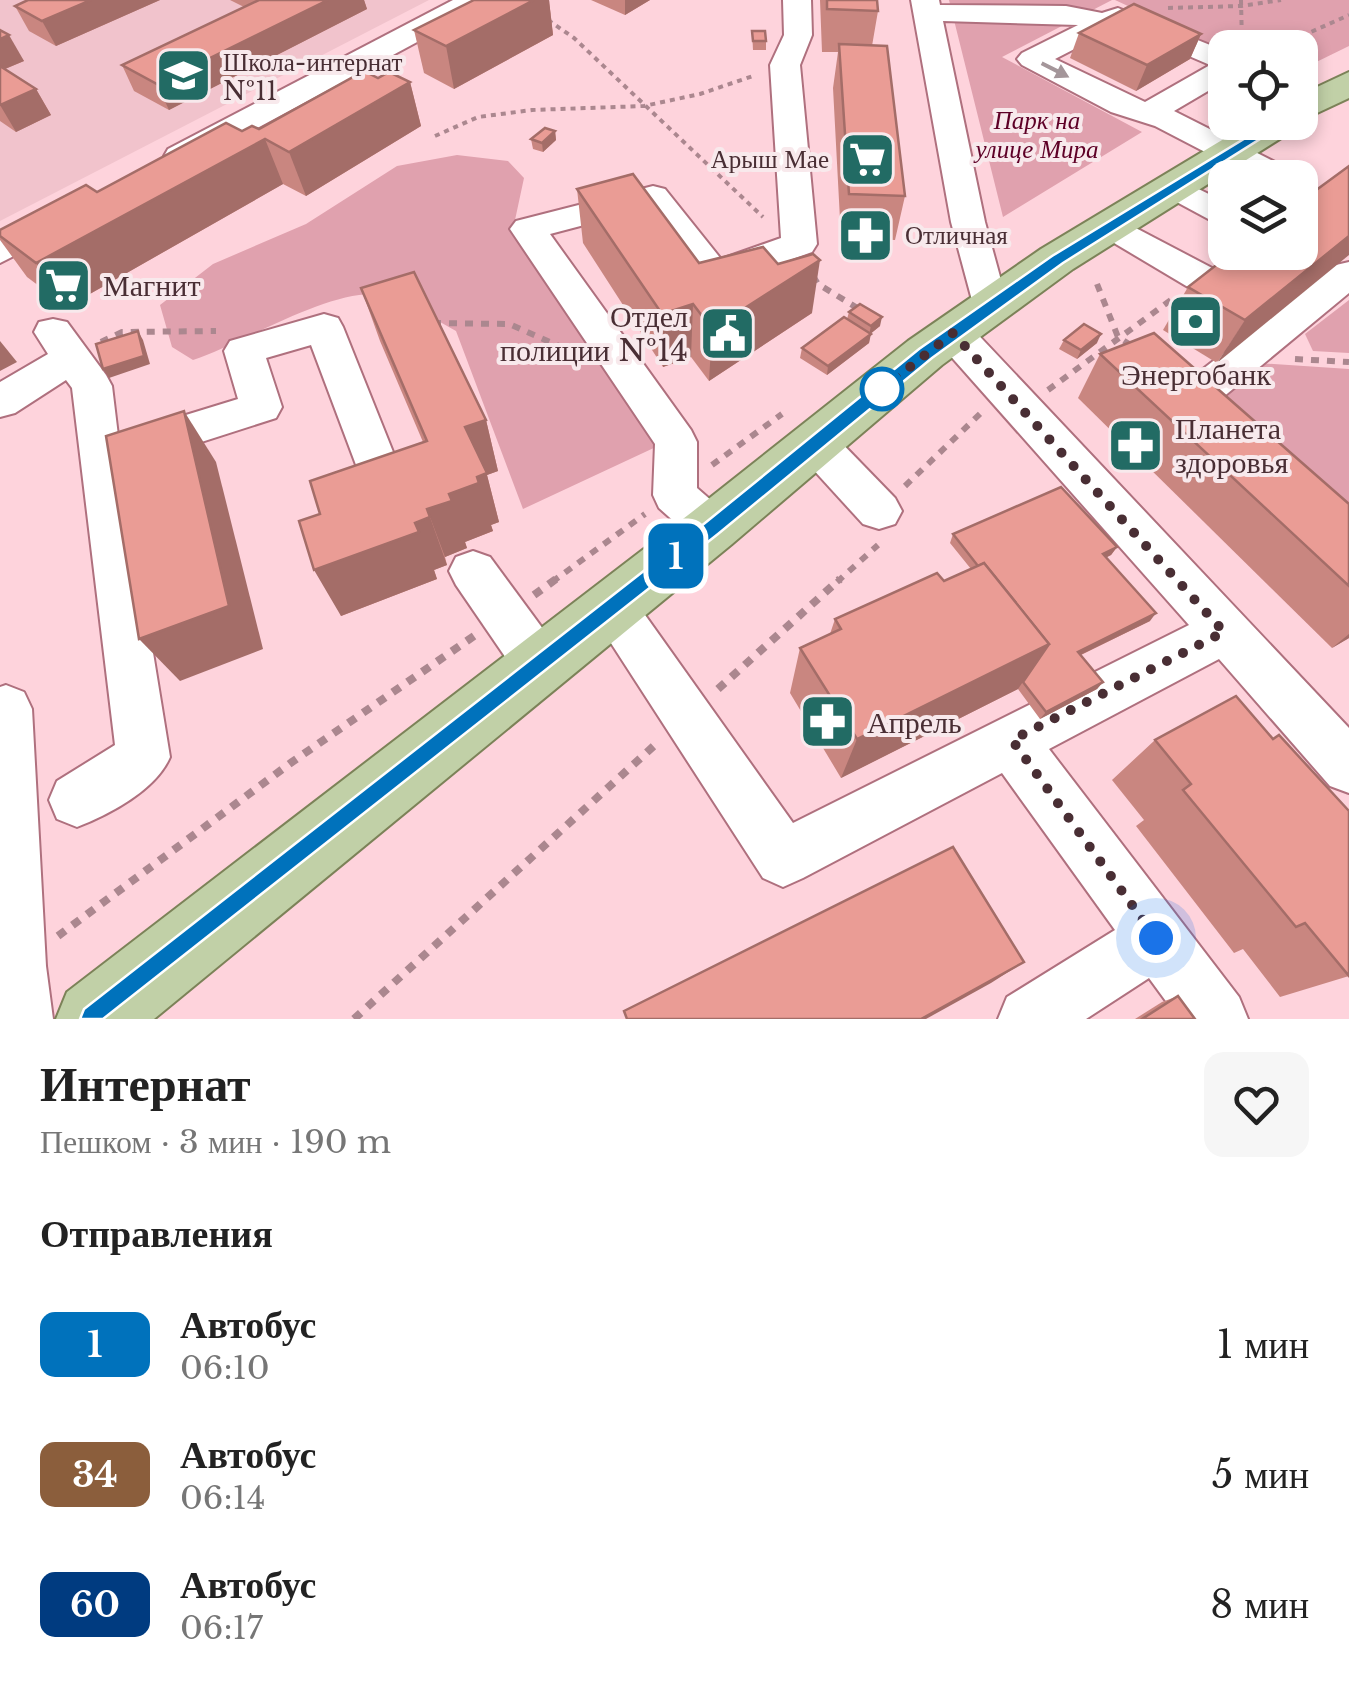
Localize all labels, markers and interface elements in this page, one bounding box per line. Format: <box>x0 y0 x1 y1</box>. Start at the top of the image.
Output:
map controls <box>1208 30 1318 270</box>
button: locate <box>1208 30 1318 140</box>
school or university icon: Школа-интернат №11 <box>154 46 214 106</box>
place label: Школа-интернат №11 <box>223 47 403 107</box>
one-way arrow <box>1040 61 1069 78</box>
park label: Парк на улице Мира <box>972 105 1099 165</box>
supermarket icon: Арыш Мае <box>838 129 898 189</box>
place label: Арыш Мае <box>711 144 829 175</box>
button: layers <box>1208 160 1318 270</box>
pharmacy icon: Отличная <box>836 205 896 265</box>
place label: Отличная <box>905 220 1008 251</box>
supermarket icon: Магнит <box>34 255 94 315</box>
place label: Магнит <box>103 267 201 304</box>
bank icon: Энергобанк <box>1166 291 1226 351</box>
place label: Отдел полиции №14 <box>500 298 688 369</box>
public building icon: Отдел полиции №14 <box>697 303 757 363</box>
place label: Энергобанк <box>1121 356 1271 393</box>
unlabelled marker <box>861 368 903 410</box>
place label: Планета здоровья <box>1175 410 1288 481</box>
pharmacy icon: Планета здоровья <box>1106 415 1166 475</box>
line badge: 1 <box>644 524 708 588</box>
text: 1 <box>668 535 684 578</box>
pharmacy icon: Апрель <box>798 692 858 752</box>
place label: Апрель <box>867 704 962 741</box>
your location <box>1131 913 1181 963</box>
button: heart <box>1204 1052 1309 1157</box>
text: Интернат <box>40 1054 251 1114</box>
text: Пешком · 3 мин · 190 m <box>40 1122 391 1162</box>
text: Отправления <box>40 1210 273 1257</box>
text: Автобус <box>180 1301 316 1348</box>
text: 1 мин <box>1216 1321 1309 1368</box>
text: 1 <box>87 1323 103 1366</box>
text: 06:10 <box>180 1348 270 1388</box>
text: Автобус <box>180 1431 316 1478</box>
text: 5 мин <box>1212 1451 1309 1498</box>
text: 34 <box>72 1453 118 1496</box>
text: 06:14 <box>180 1478 266 1518</box>
text: Автобус <box>180 1561 316 1608</box>
text: 8 мин <box>1210 1581 1309 1628</box>
text: 60 <box>70 1583 120 1626</box>
text: 06:17 <box>180 1608 263 1648</box>

